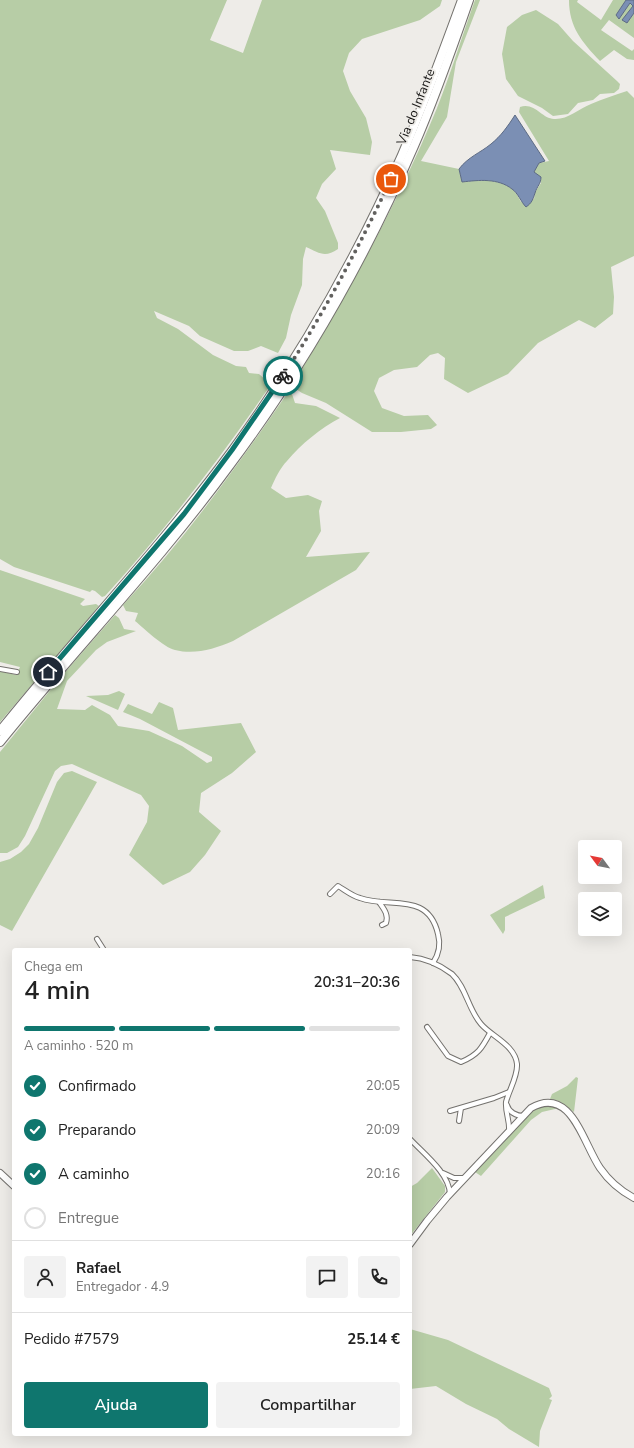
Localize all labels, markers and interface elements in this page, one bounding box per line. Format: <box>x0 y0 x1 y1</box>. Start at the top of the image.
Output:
street label: Via do Infante <box>392 66 440 149</box>
pin <box>374 162 408 196</box>
icon: bag <box>380 168 402 190</box>
courier <box>263 356 303 396</box>
icon: bike <box>272 365 294 387</box>
pin <box>31 655 65 689</box>
icon: home <box>37 661 59 683</box>
north arrow <box>578 840 622 884</box>
map controls <box>578 840 622 936</box>
button: layers <box>578 892 622 936</box>
text: Chega em <box>24 958 83 976</box>
text: 20:31–20:36 <box>313 972 400 992</box>
text: 4 min <box>24 973 90 1008</box>
text: A caminho · 520 m <box>24 1037 133 1055</box>
icon: check <box>24 1075 46 1097</box>
text: Confirmado <box>58 1076 136 1096</box>
text: 20:05 <box>366 1077 400 1095</box>
icon: check <box>24 1119 46 1141</box>
text: Preparando <box>58 1120 136 1140</box>
text: 20:09 <box>366 1121 400 1139</box>
icon: check <box>24 1163 46 1185</box>
text: A caminho <box>58 1164 129 1184</box>
text: 20:16 <box>366 1165 400 1183</box>
text: Entregue <box>58 1208 119 1228</box>
button: person <box>24 1256 66 1298</box>
button: chat <box>306 1256 348 1298</box>
button: phone <box>358 1256 400 1298</box>
text: Rafael <box>76 1258 121 1278</box>
text: Entregador · 4.9 <box>76 1278 169 1296</box>
text: Pedido #7579 <box>24 1329 119 1349</box>
text: 25.14 € <box>347 1329 400 1349</box>
button: Ajuda <box>24 1382 208 1428</box>
button: Compartilhar <box>216 1382 400 1428</box>

